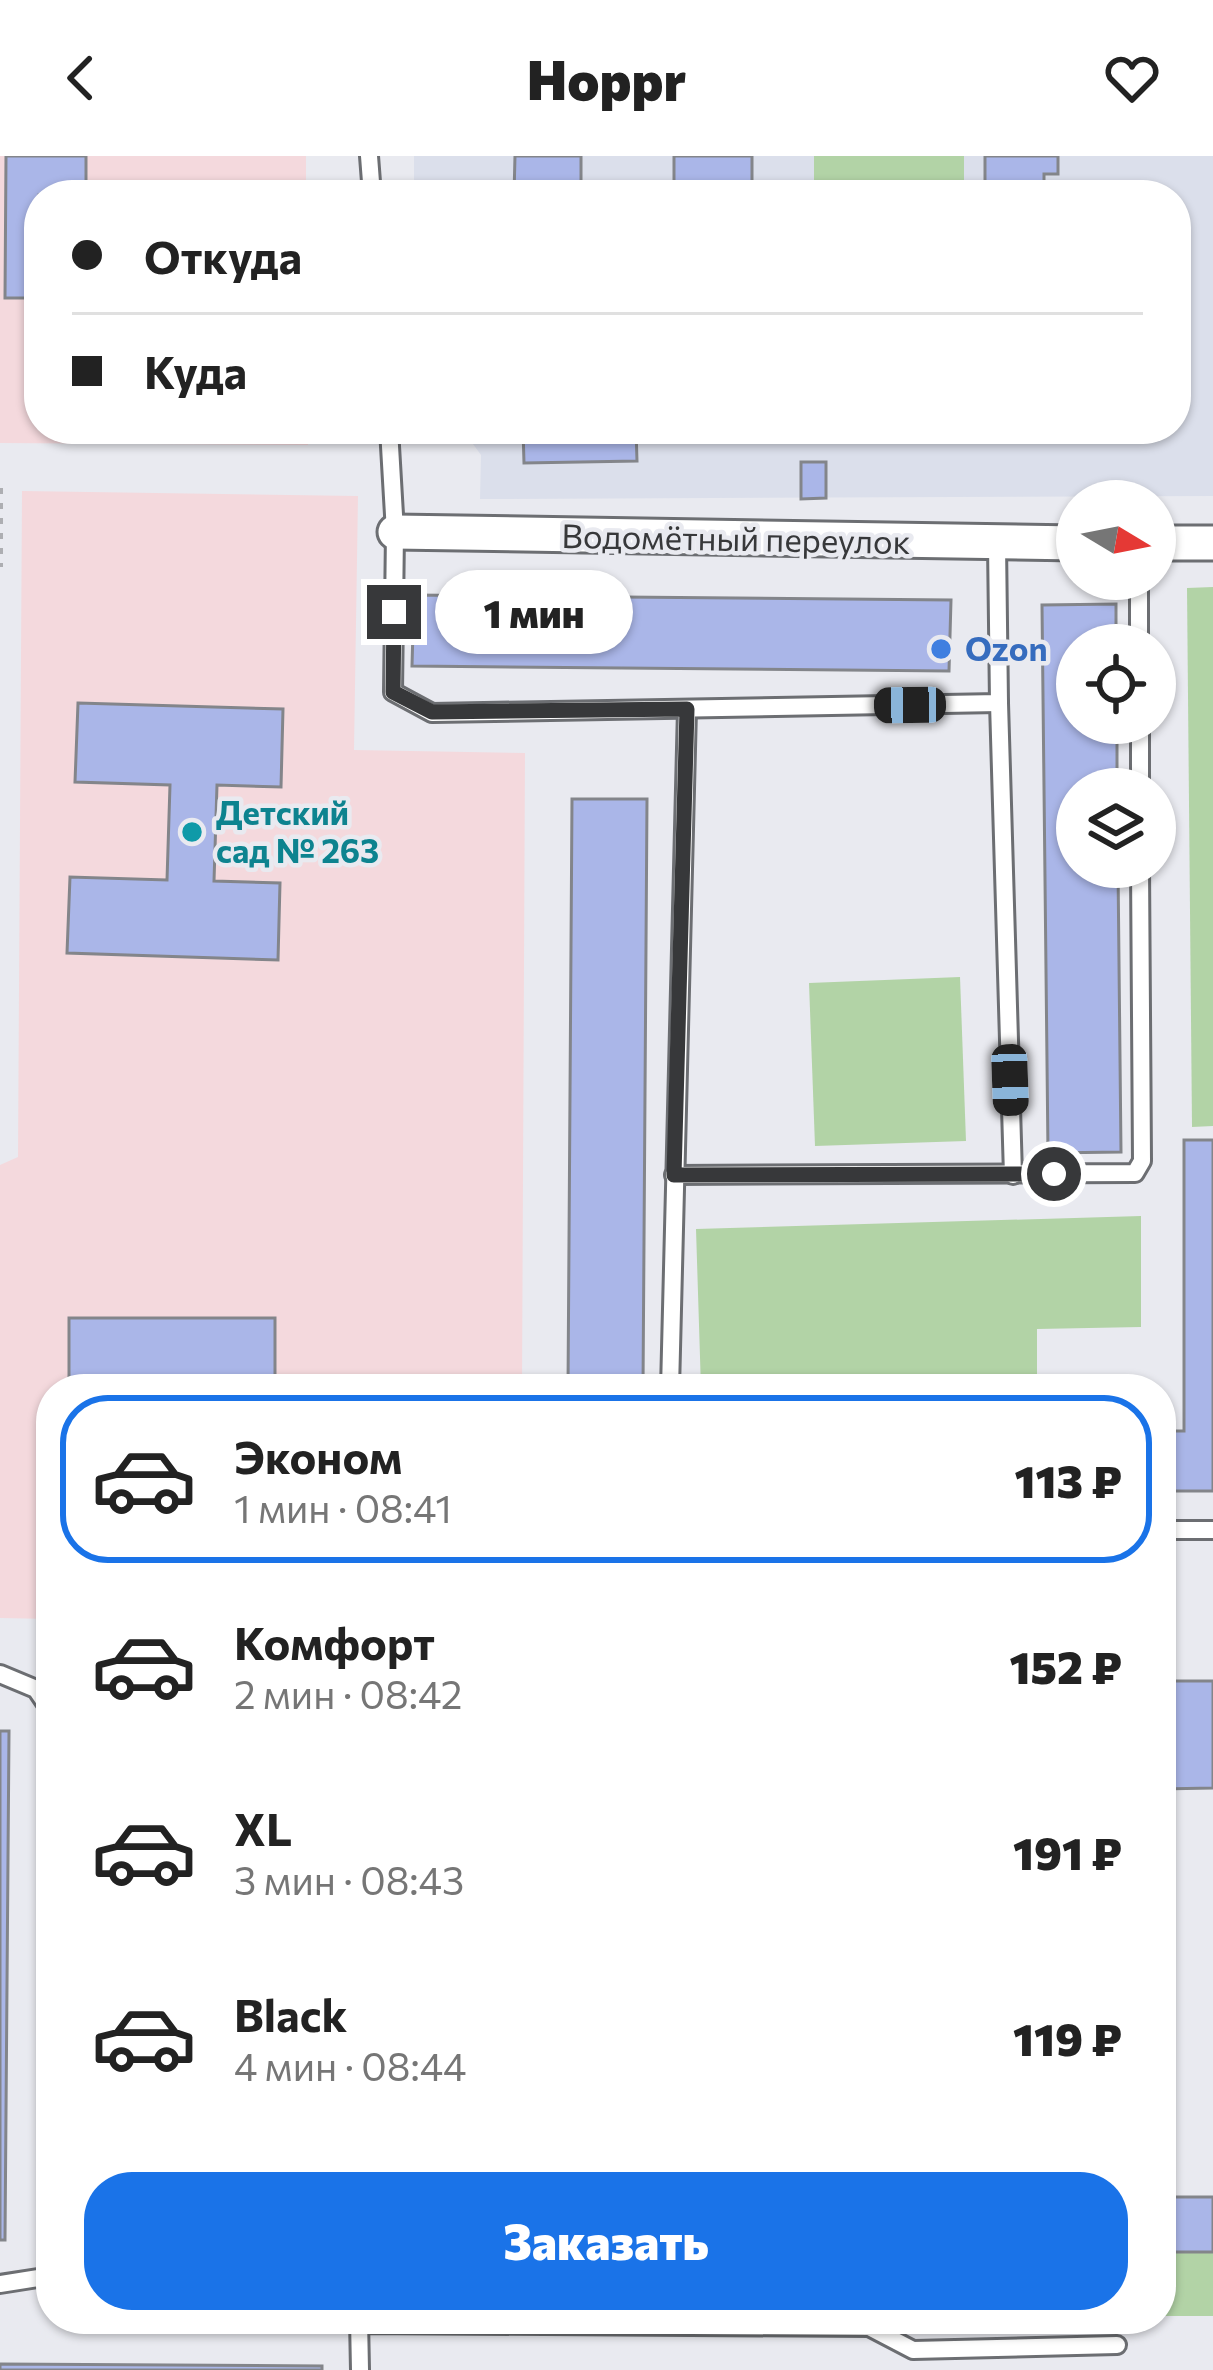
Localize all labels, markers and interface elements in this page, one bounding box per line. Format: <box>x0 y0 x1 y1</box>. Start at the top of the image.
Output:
icon: back <box>48 45 114 111</box>
text: Hoppr <box>527 45 686 111</box>
icon: heart <box>1099 45 1165 111</box>
text: Откуда <box>144 228 302 283</box>
text: Куда <box>144 343 247 398</box>
north arrow <box>1056 480 1176 600</box>
map controls <box>1056 480 1176 888</box>
street label: Водомётный переулок <box>561 514 911 561</box>
callout: 1 мин <box>436 570 634 654</box>
route end <box>367 585 421 639</box>
text: 1 мин <box>484 588 584 636</box>
button: locate <box>1056 624 1176 744</box>
place label: Ozon <box>965 627 1048 668</box>
marker: Ozon <box>928 636 954 662</box>
car <box>874 686 946 724</box>
button: layers <box>1056 768 1176 888</box>
place label: Детский сад № 263 <box>216 791 379 870</box>
marker: Детский сад № 263 <box>179 819 205 845</box>
car <box>991 1043 1029 1117</box>
route start <box>1027 1147 1081 1201</box>
icon: car <box>90 1425 198 1533</box>
text: Эконом <box>234 1428 402 1483</box>
text: 113 ₽ <box>1014 1452 1122 1507</box>
text: 1 мин · 08:41 <box>234 1483 452 1531</box>
icon: car <box>90 1611 198 1719</box>
text: Комфорт <box>234 1614 435 1669</box>
text: 152 ₽ <box>1010 1638 1122 1693</box>
text: 2 мин · 08:42 <box>234 1669 462 1717</box>
icon: car <box>90 1797 198 1905</box>
text: XL <box>234 1800 292 1855</box>
text: 191 ₽ <box>1013 1824 1122 1879</box>
text: 3 мин · 08:43 <box>234 1855 464 1903</box>
icon: car <box>90 1983 198 2091</box>
text: Black <box>234 1986 347 2041</box>
text: 119 ₽ <box>1013 2010 1122 2065</box>
text: 4 мин · 08:44 <box>234 2041 466 2089</box>
button: Заказать <box>84 2172 1128 2310</box>

